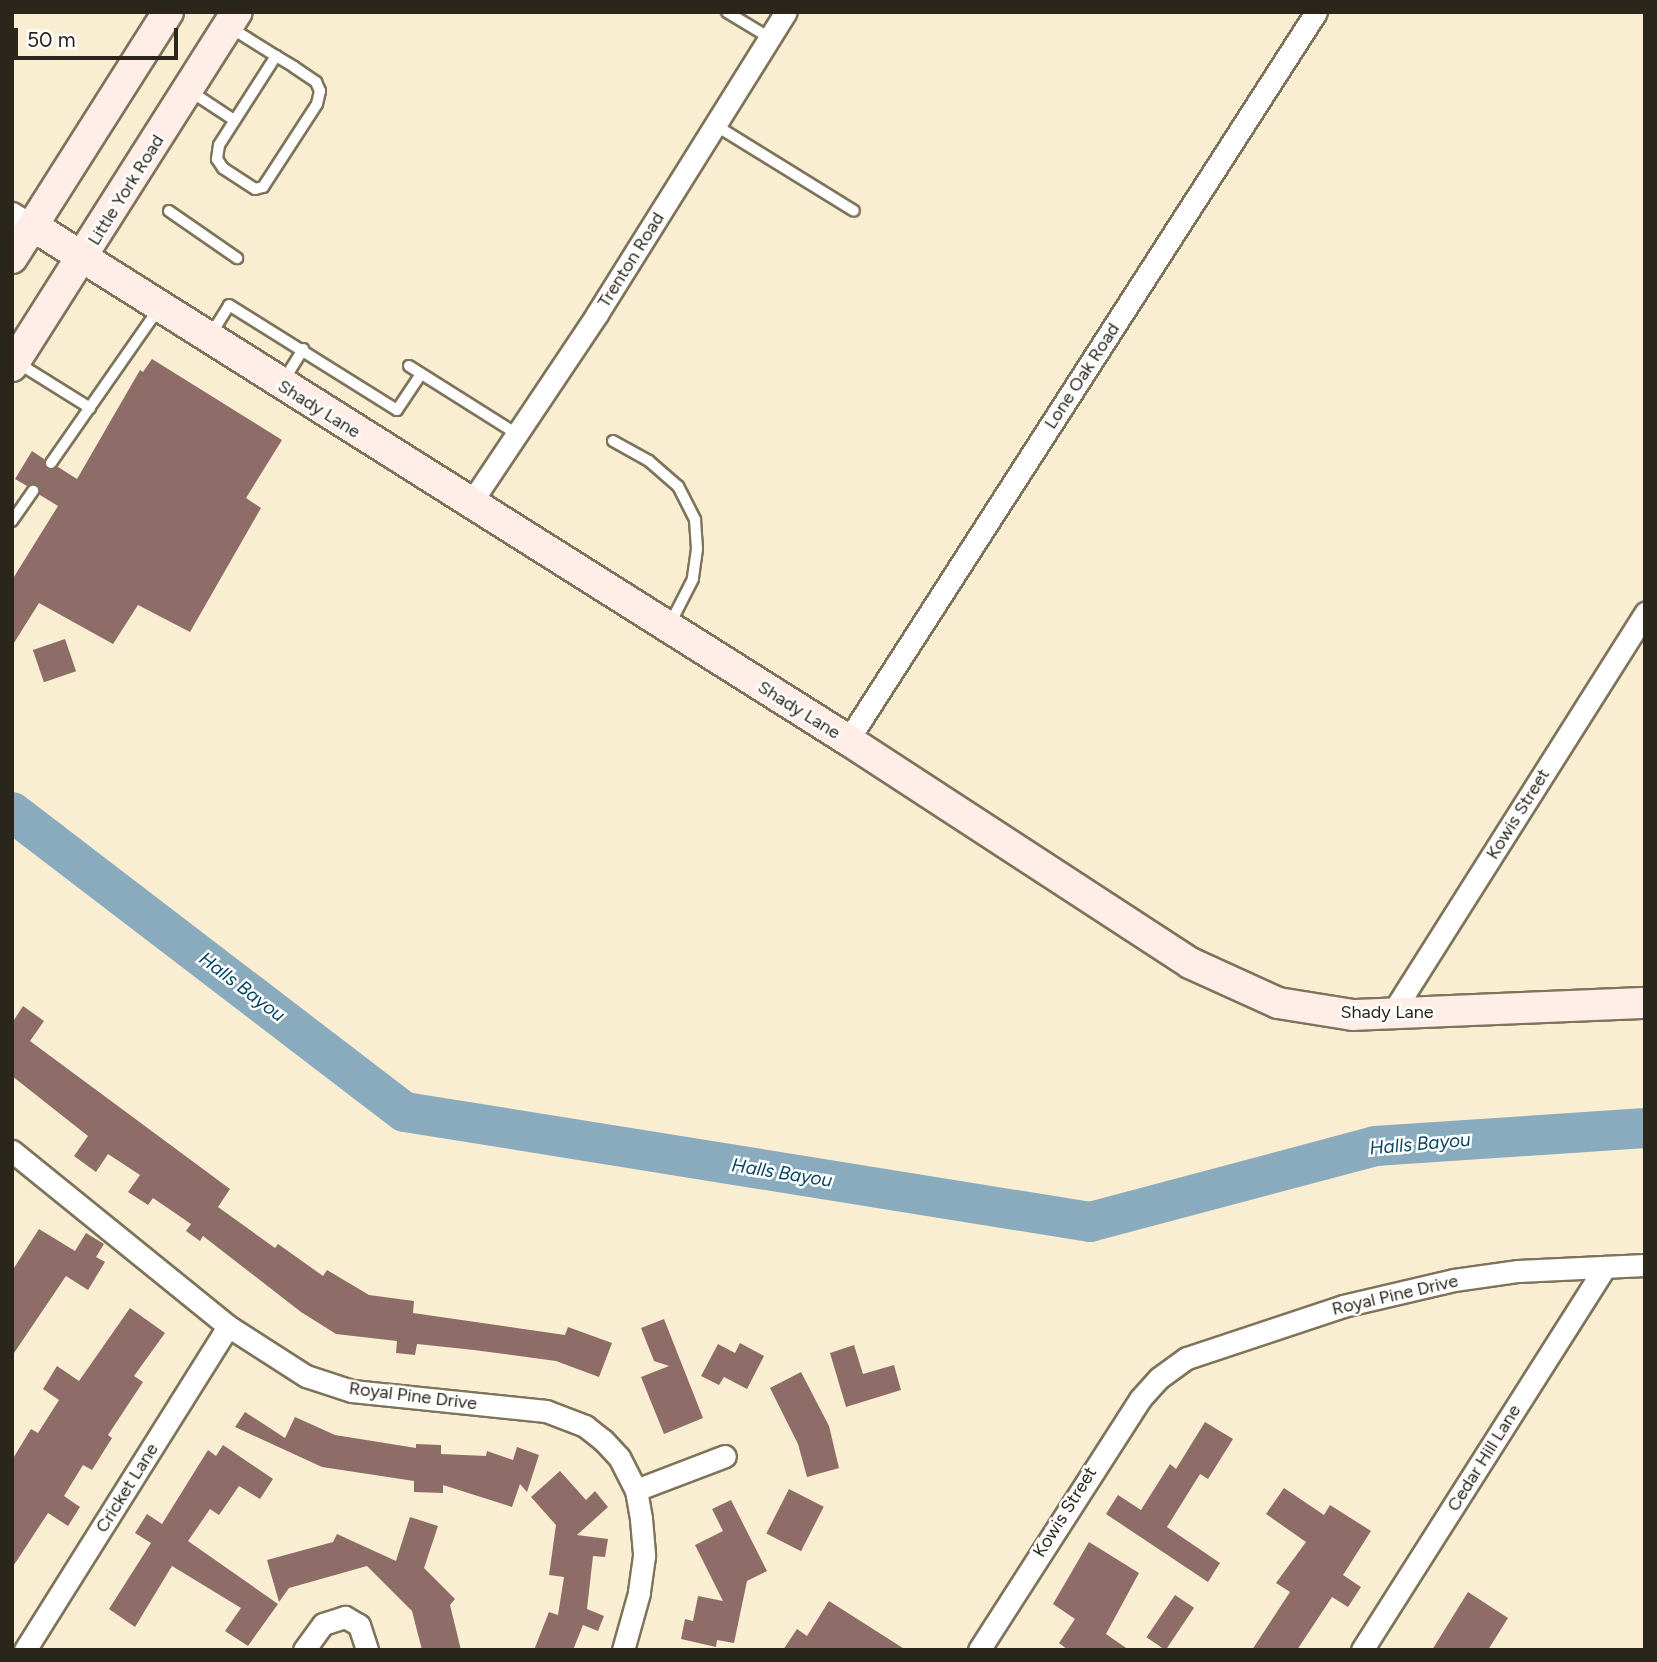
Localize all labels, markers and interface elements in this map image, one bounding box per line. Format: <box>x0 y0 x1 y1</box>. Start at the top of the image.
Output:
scale bar <box>18 14 182 58</box>
text: 50 m <box>27 27 76 52</box>
street label: Little York Road <box>83 131 169 249</box>
street label: Trenton Road <box>593 208 669 312</box>
street label: Lone Oak Road <box>1040 319 1124 433</box>
street label: Shady Lane <box>274 375 364 443</box>
street label: Shady Lane <box>754 676 844 744</box>
street label: Kowis Street <box>1482 765 1554 863</box>
water label: Halls Bayou <box>195 947 289 1027</box>
street label: Shady Lane <box>1340 1001 1434 1023</box>
water label: Halls Bayou <box>1368 1128 1472 1160</box>
water label: Halls Bayou <box>730 1154 834 1192</box>
street label: Royal Pine Drive <box>1330 1270 1460 1320</box>
street label: Royal Pine Drive <box>348 1377 478 1415</box>
street label: Cedar Hill Lane <box>1443 1401 1525 1515</box>
street label: Cricket Lane <box>91 1439 163 1537</box>
street label: Kowis Street <box>1029 1463 1101 1561</box>

